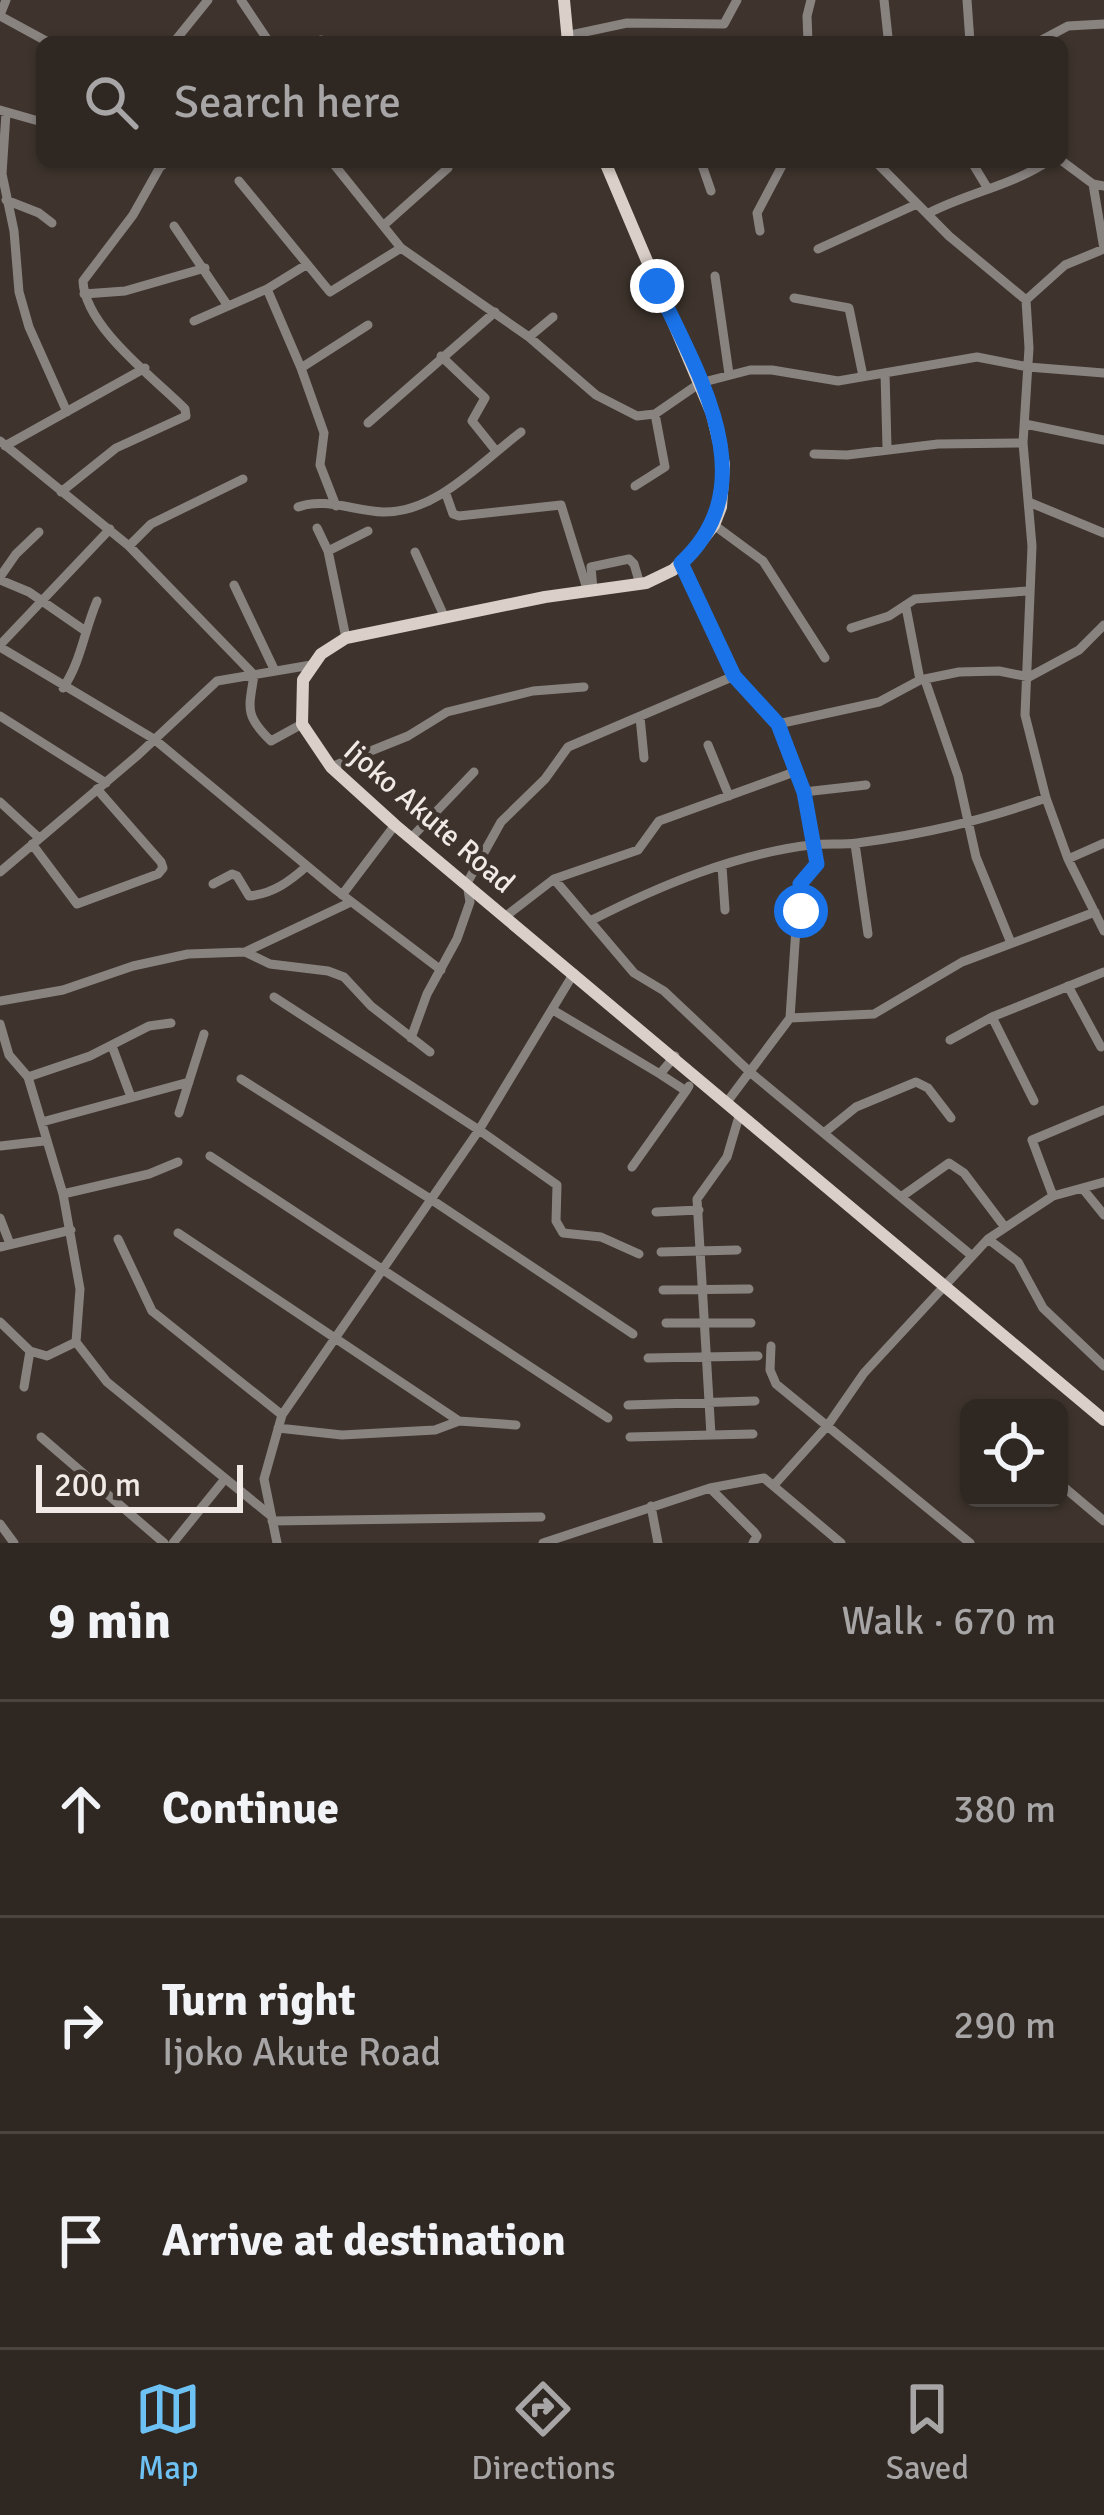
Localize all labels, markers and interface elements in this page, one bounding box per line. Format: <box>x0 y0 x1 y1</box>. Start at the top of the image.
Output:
search box <box>36 36 1068 168</box>
icon: search <box>78 69 144 135</box>
text: Search here <box>174 75 401 130</box>
route end <box>630 259 684 313</box>
street label: Ijoko Akute Road <box>336 733 522 901</box>
route start <box>774 884 828 938</box>
map controls <box>960 1399 1068 1507</box>
button: locate <box>960 1399 1068 1507</box>
scale bar <box>36 1459 243 1512</box>
text: 200 m <box>54 1465 141 1506</box>
text: 9 min <box>48 1590 171 1653</box>
text: Walk · 670 m <box>842 1597 1056 1645</box>
icon: ahead <box>48 1776 114 1842</box>
text: Continue <box>162 1781 339 1836</box>
text: 380 m <box>953 1785 1056 1833</box>
text: Turn right <box>162 1973 356 2028</box>
icon: right <box>48 1992 114 2058</box>
text: 290 m <box>953 2001 1056 2049</box>
text: Ijoko Akute Road <box>162 2028 441 2076</box>
icon: arrive <box>48 2208 114 2274</box>
text: Arrive at destination <box>162 2213 566 2268</box>
tab: Map <box>135 2376 201 2489</box>
tab: Directions <box>471 2376 616 2489</box>
tab: Saved <box>886 2376 969 2489</box>

